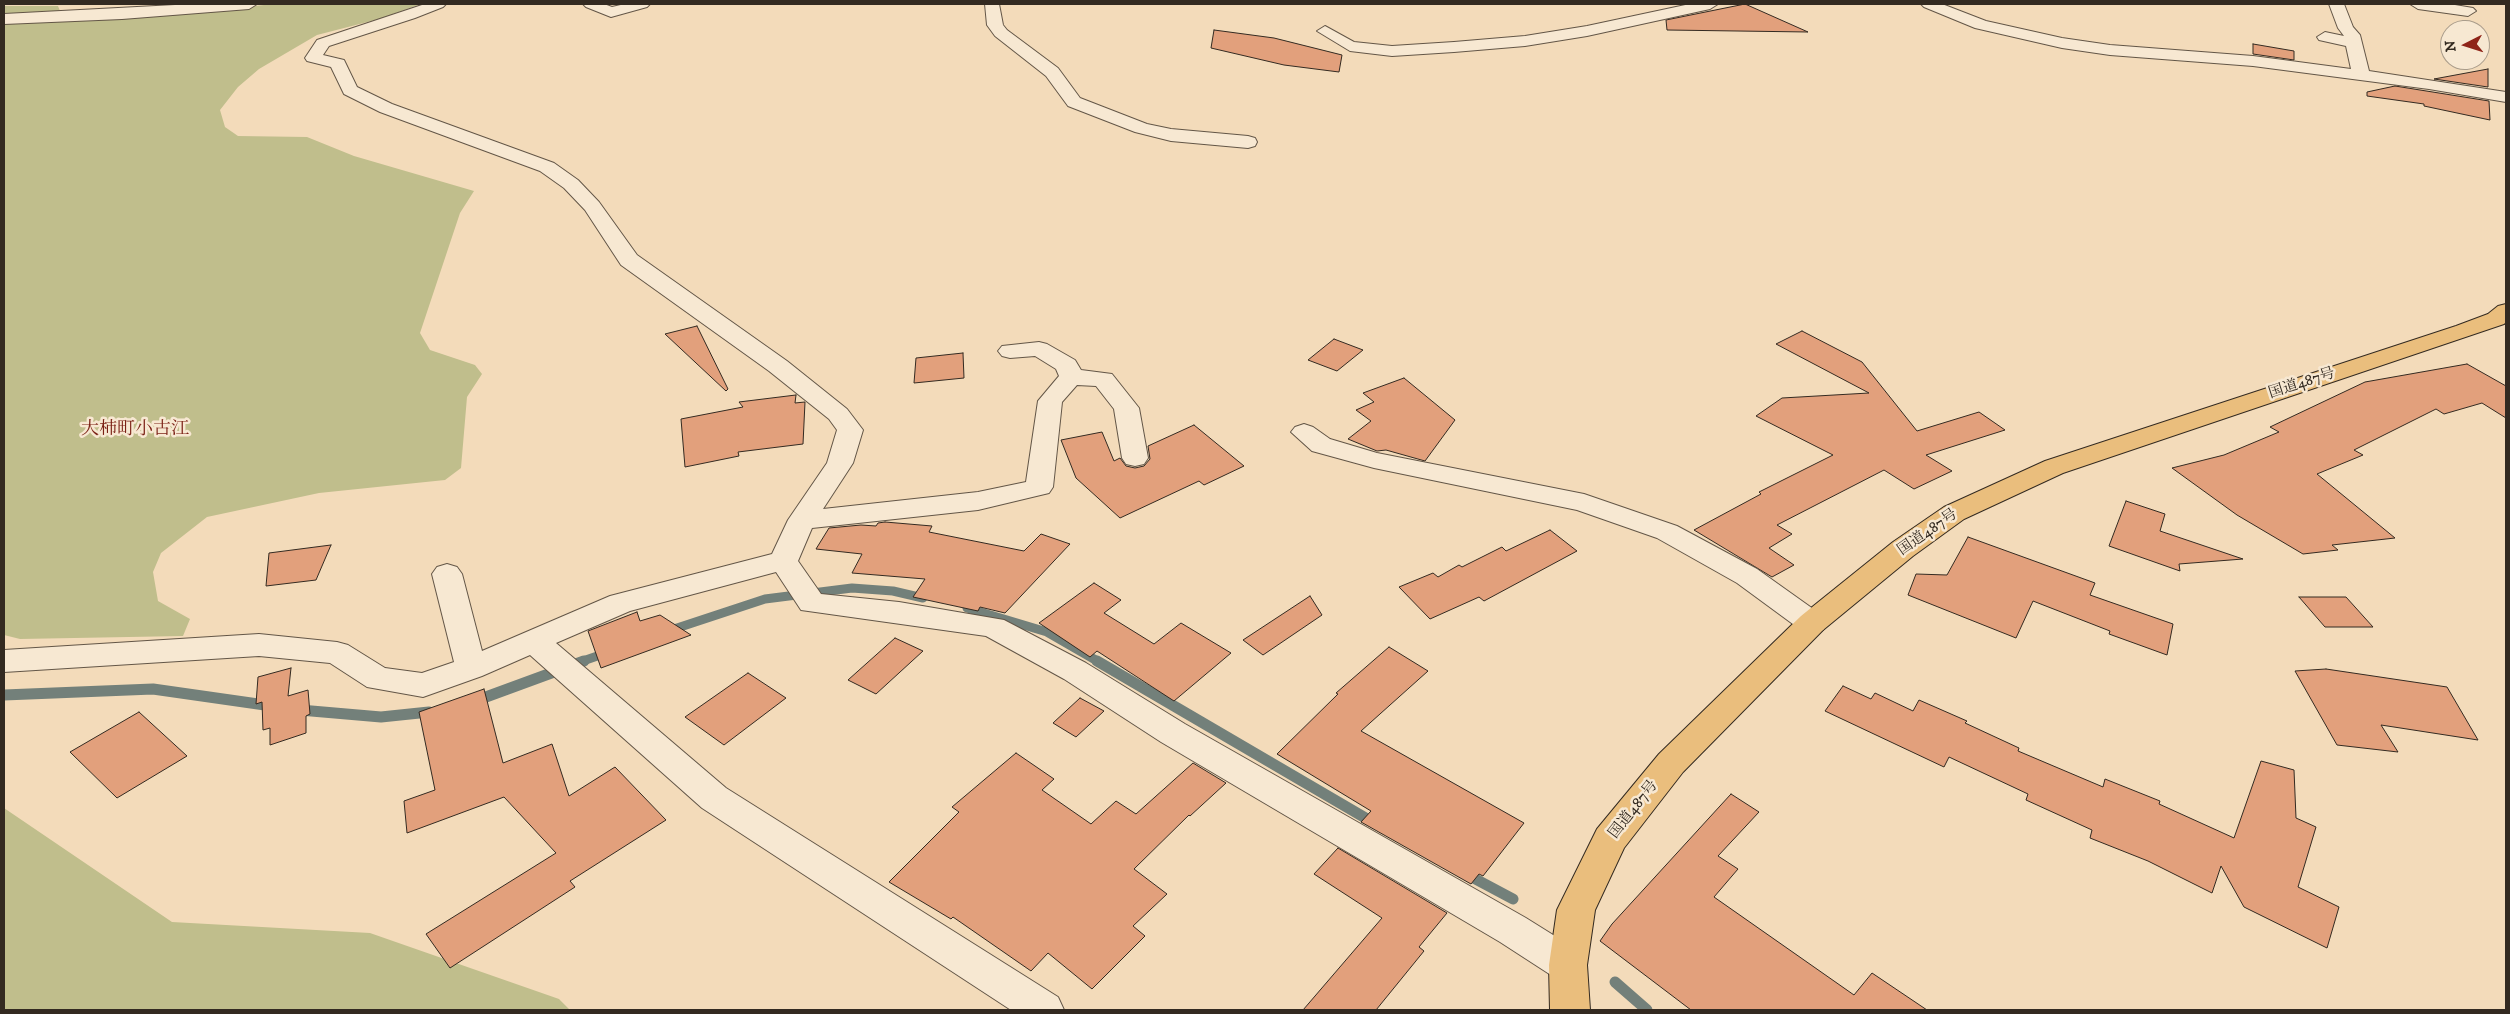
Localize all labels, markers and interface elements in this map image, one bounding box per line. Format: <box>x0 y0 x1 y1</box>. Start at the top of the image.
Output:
north arrow <box>2440 20 2490 70</box>
text: N <box>2442 40 2461 53</box>
street label: 国道487号 <box>2266 365 2338 403</box>
district label: 大柿町小古江 <box>81 419 189 441</box>
street label: 国道487号 <box>1895 506 1961 560</box>
street label: 国道487号 <box>1606 777 1662 843</box>

